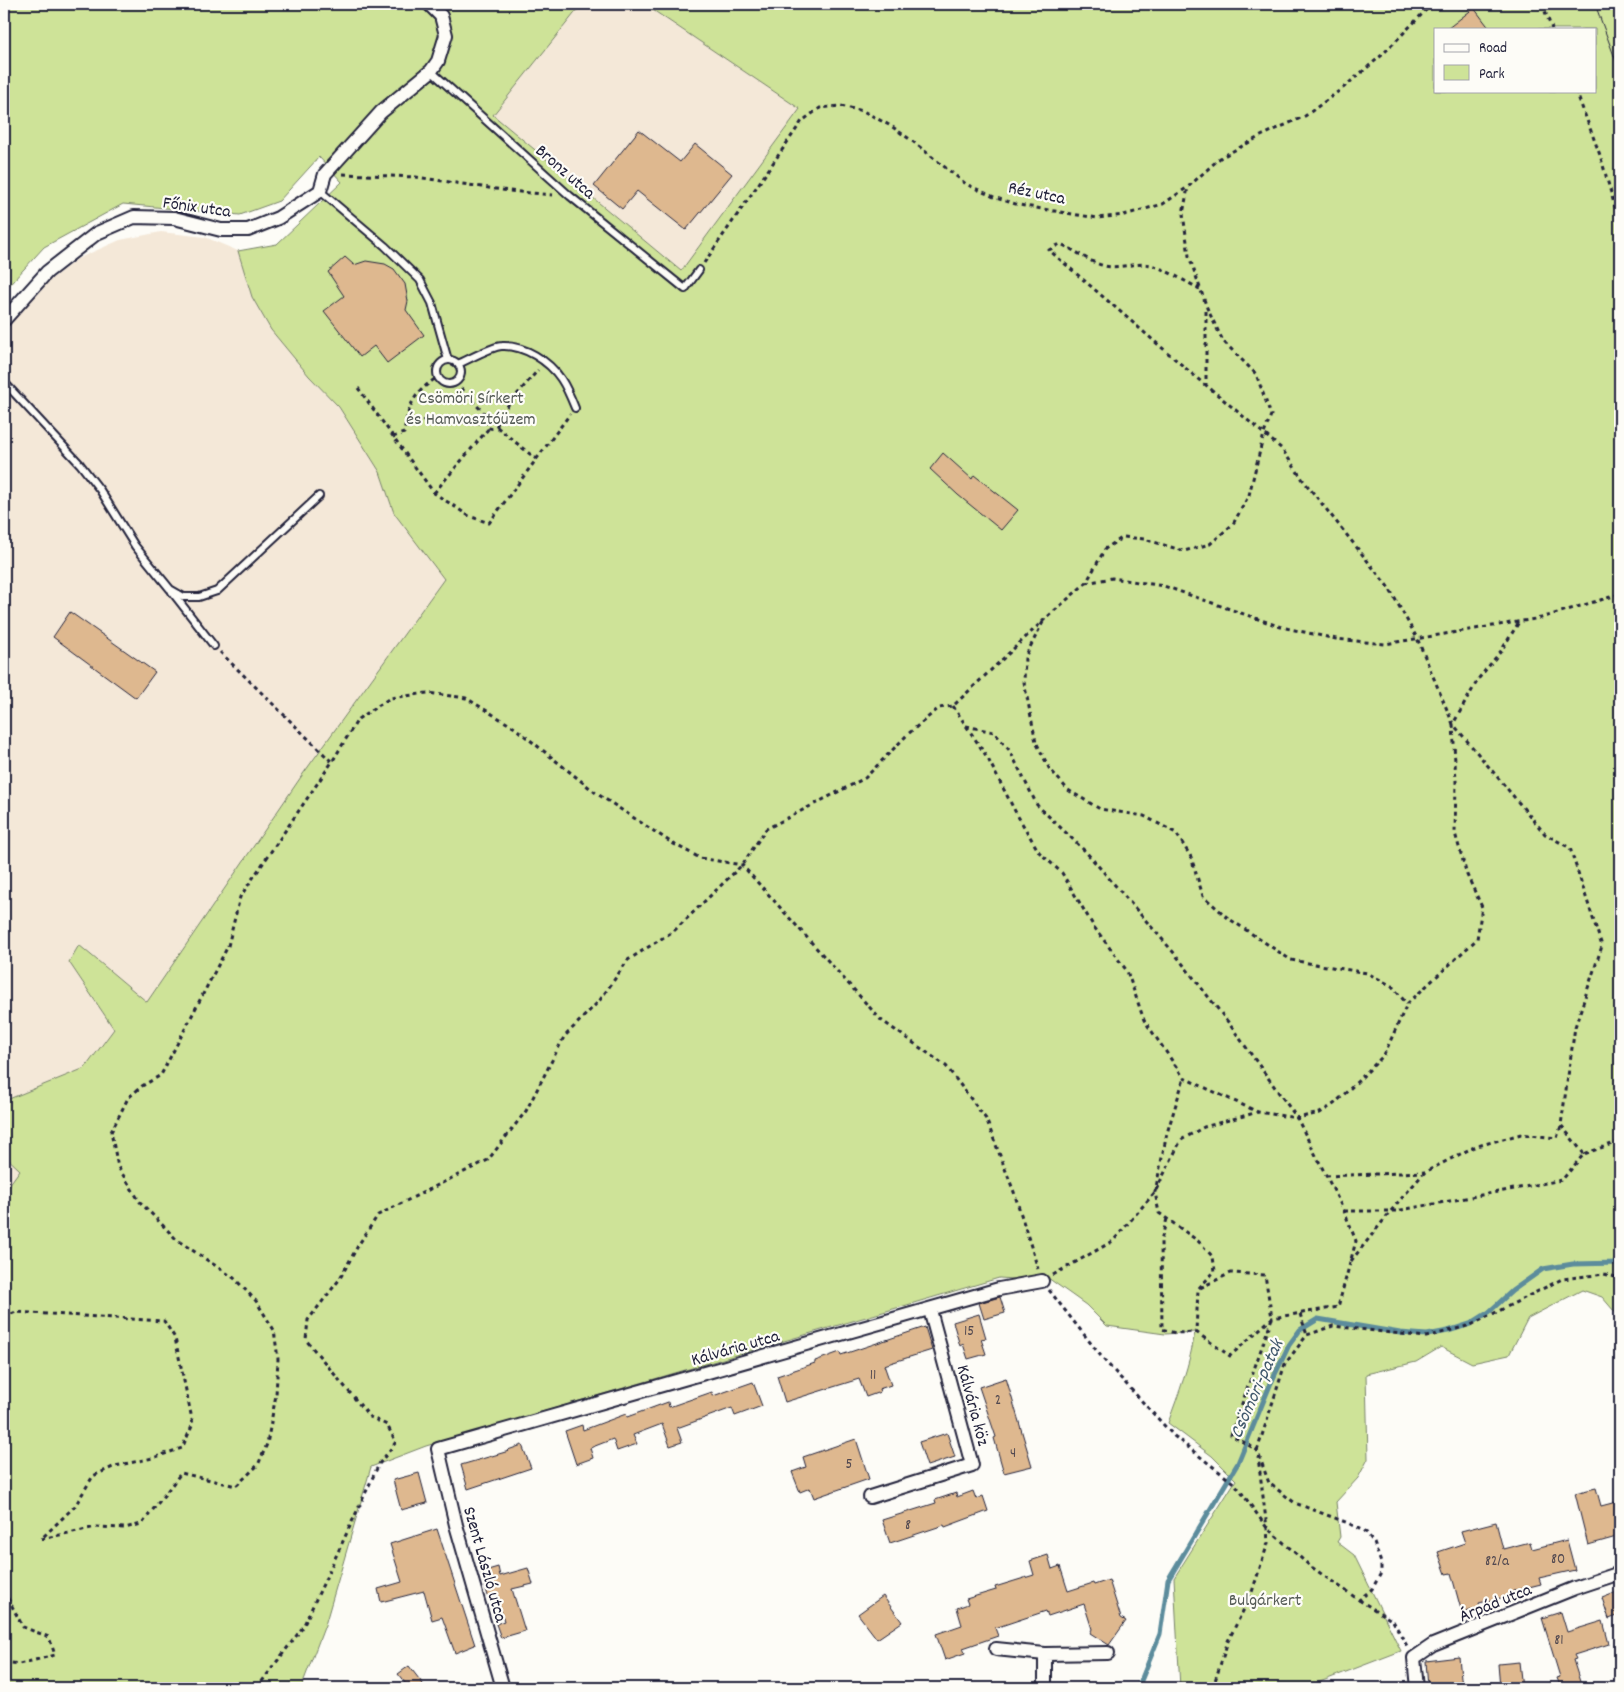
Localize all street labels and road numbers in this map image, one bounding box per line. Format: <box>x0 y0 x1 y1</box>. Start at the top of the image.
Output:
street label: Bronz utca <box>529 140 600 206</box>
street label: Réz utca <box>1006 176 1068 213</box>
street label: Főnix utca <box>161 191 233 226</box>
street label: Kálvária utca <box>689 1325 783 1374</box>
street label: Kálvária köz <box>949 1362 994 1449</box>
street label: Szent László utca <box>455 1504 512 1626</box>
street label: Árpád utca <box>1456 1578 1536 1630</box>

